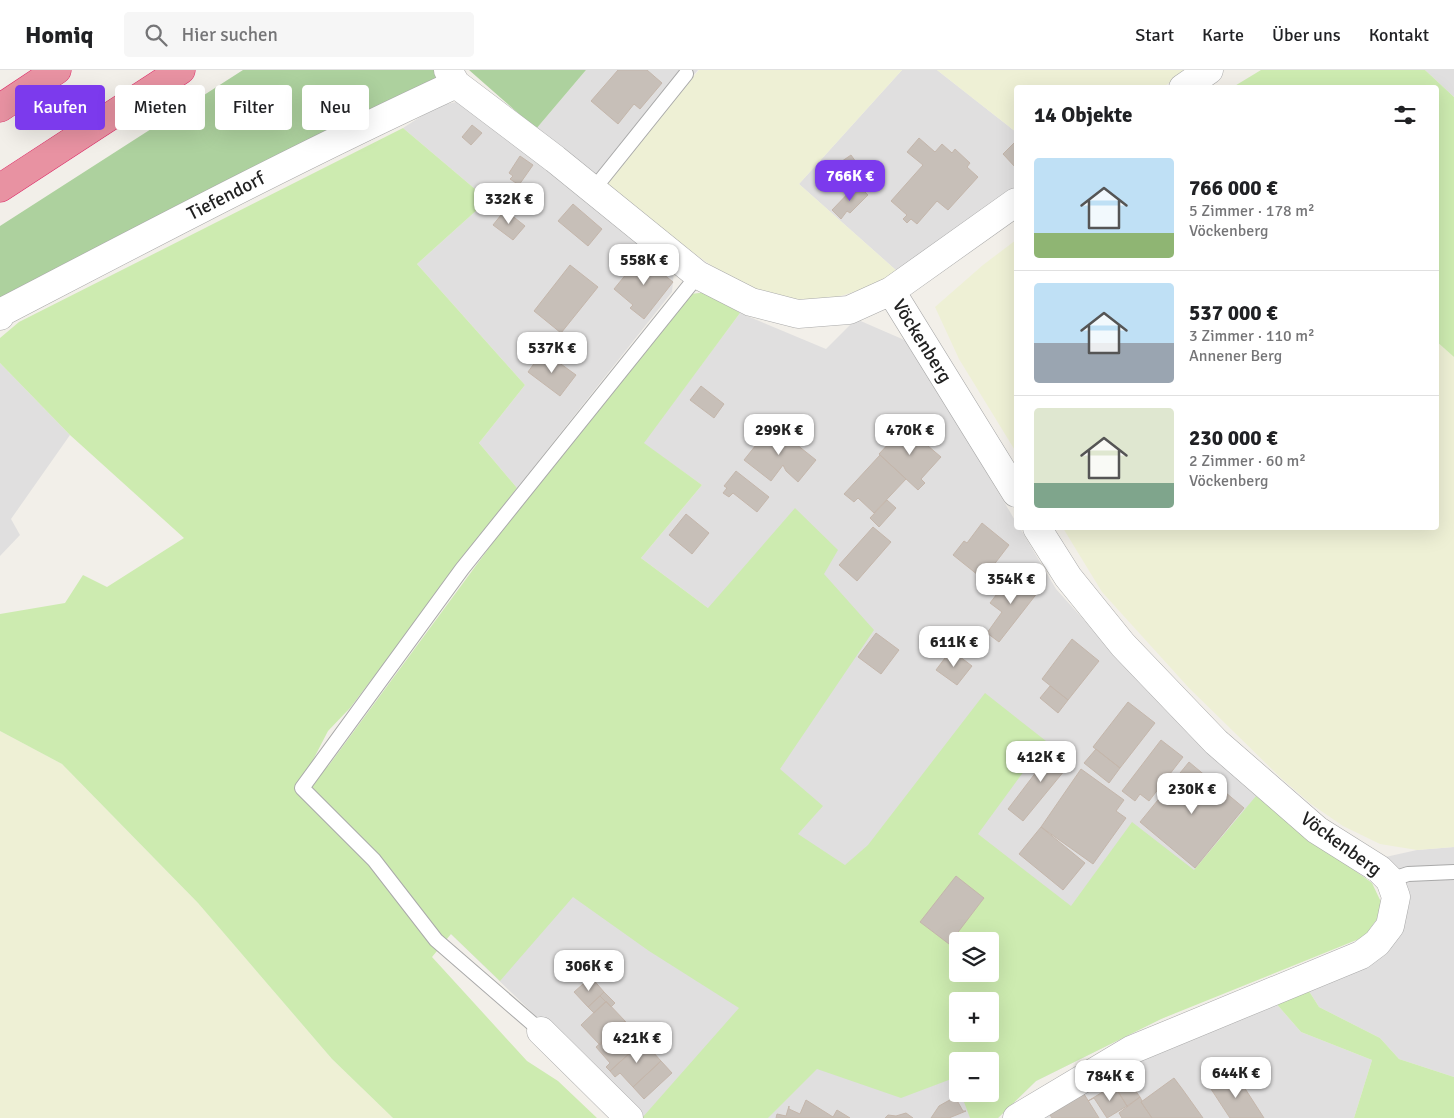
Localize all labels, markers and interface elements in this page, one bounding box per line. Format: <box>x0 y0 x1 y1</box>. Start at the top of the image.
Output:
search box <box>124 12 474 57</box>
text: Homiq <box>25 20 94 50</box>
icon: search <box>142 21 170 49</box>
text: Hier suchen <box>182 23 278 47</box>
text: Start <box>1135 24 1174 46</box>
text: Karte <box>1202 24 1244 46</box>
text: Über uns <box>1272 24 1341 46</box>
text: Kontakt <box>1369 24 1429 46</box>
chip: Kaufen <box>15 85 105 130</box>
chip: Mieten <box>115 85 205 130</box>
chip: Filter <box>215 85 292 130</box>
chip: Neu <box>302 85 369 130</box>
icon: filters <box>1391 101 1419 129</box>
text: 14 Objekte <box>1034 102 1132 128</box>
pin: 766K € <box>809 160 891 202</box>
street label: Tiefendorf <box>183 166 270 226</box>
text: 766K € <box>826 166 874 186</box>
text: 766 000 € <box>1189 175 1278 201</box>
icon: home <box>1074 178 1134 238</box>
pin: 332K € <box>468 182 550 225</box>
text: 332K € <box>485 189 533 209</box>
text: 5 Zimmer · 178 m² <box>1189 201 1315 221</box>
text: Vöckenberg <box>1189 221 1268 241</box>
pin: 558K € <box>603 244 685 286</box>
text: 558K € <box>620 250 668 270</box>
street label: Vöckenberg <box>887 295 957 387</box>
text: 537 000 € <box>1189 300 1278 326</box>
icon: home <box>1074 303 1134 363</box>
text: 3 Zimmer · 110 m² <box>1189 326 1315 346</box>
pin: 537K € <box>511 332 593 374</box>
text: 537K € <box>528 338 576 358</box>
text: Annener Berg <box>1189 346 1282 366</box>
pin: 299K € <box>738 414 820 456</box>
pin: 470K € <box>869 414 951 456</box>
text: 299K € <box>755 420 803 440</box>
text: 470K € <box>886 420 934 440</box>
text: 230 000 € <box>1189 425 1278 451</box>
icon: home <box>1074 428 1134 488</box>
text: 2 Zimmer · 60 m² <box>1189 451 1306 471</box>
text: Vöckenberg <box>1189 471 1268 491</box>
pin: 354K € <box>970 562 1052 605</box>
text: 354K € <box>987 569 1035 589</box>
pin: 611K € <box>913 626 995 668</box>
text: 611K € <box>930 632 978 652</box>
pin: 412K € <box>1000 740 1082 783</box>
text: 412K € <box>1017 747 1065 767</box>
pin: 230K € <box>1151 772 1233 815</box>
text: 230K € <box>1168 779 1216 799</box>
street label: Vöckenberg <box>1296 807 1386 881</box>
map controls <box>949 932 999 1102</box>
button: layers <box>949 932 999 982</box>
pin: 306K € <box>548 950 630 992</box>
text: 306K € <box>565 956 613 976</box>
button: + <box>949 992 999 1042</box>
pin: 421K € <box>596 1022 678 1064</box>
text: 421K € <box>613 1028 661 1048</box>
button: − <box>949 1052 999 1102</box>
pin: 644K € <box>1195 1056 1277 1099</box>
pin: 784K € <box>1069 1060 1151 1102</box>
text: 644K € <box>1212 1063 1260 1083</box>
text: 784K € <box>1086 1066 1134 1086</box>

